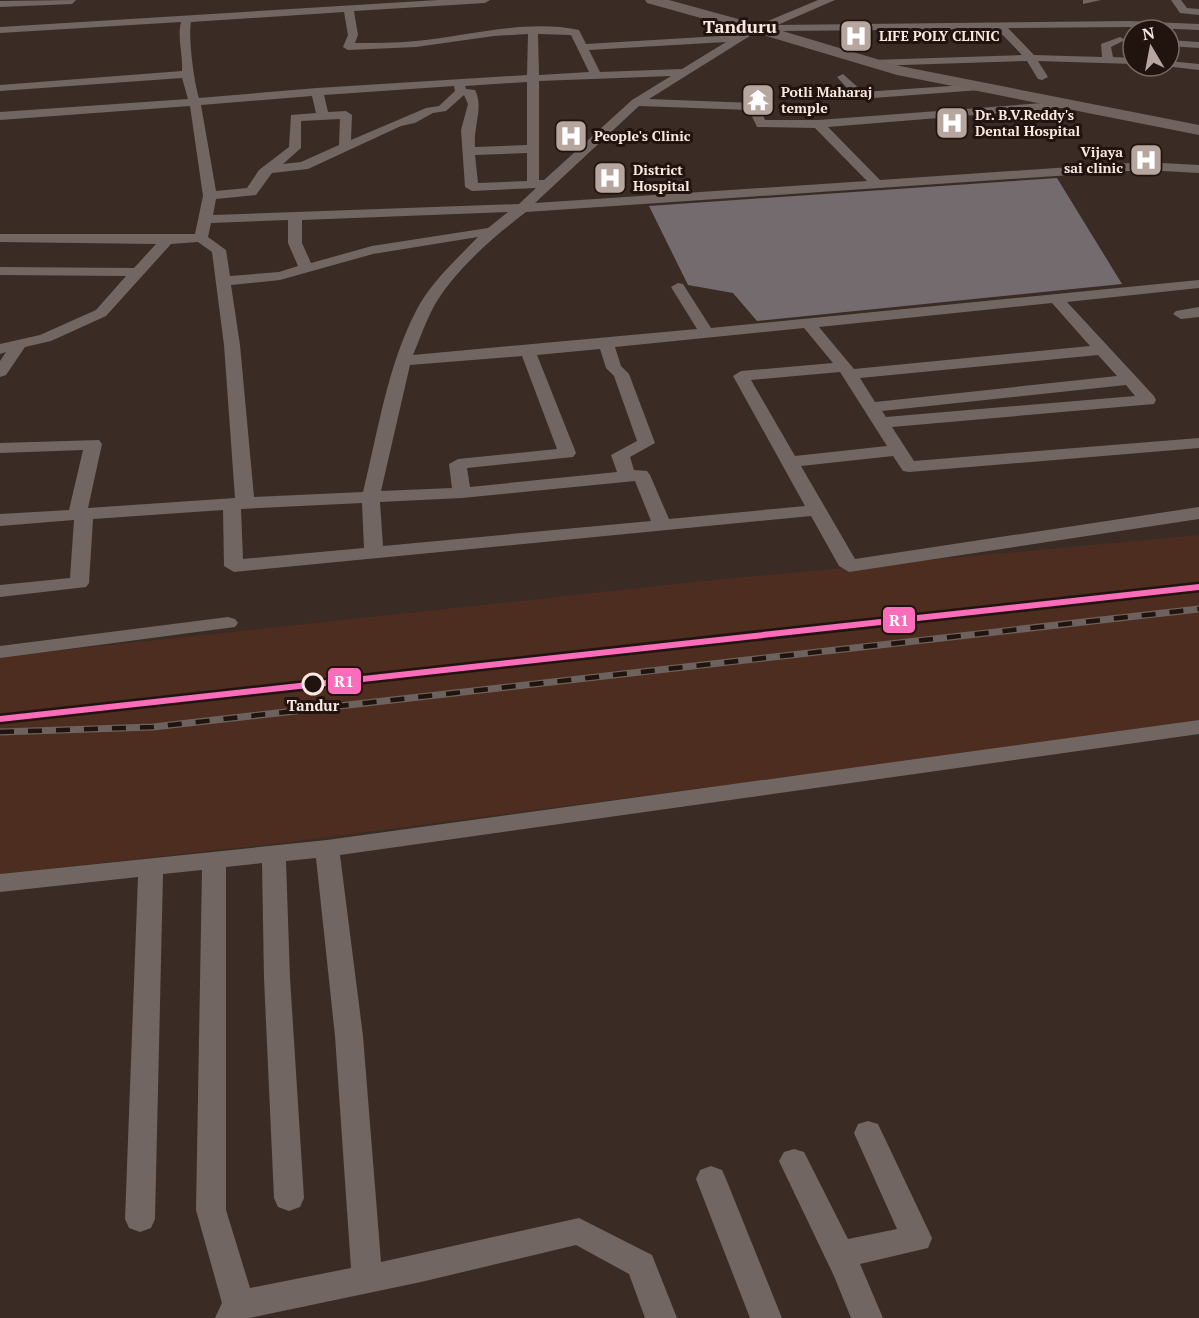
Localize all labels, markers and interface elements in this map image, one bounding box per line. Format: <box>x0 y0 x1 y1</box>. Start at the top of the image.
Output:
district label: Tanduru <box>703 14 777 38</box>
hospital icon: LIFE POLY CLINIC <box>838 18 874 54</box>
north arrow <box>1121 18 1181 78</box>
text: N <box>1141 21 1156 45</box>
place label: LIFE POLY CLINIC <box>879 26 1000 45</box>
temple icon: Potli Maharaj temple <box>740 82 776 118</box>
place label: Potli Maharaj temple <box>781 82 872 117</box>
hospital icon: Dr. B.V.Reddy's Dental Hospital <box>934 105 970 141</box>
place label: Dr. B.V.Reddy's Dental Hospital <box>975 105 1081 140</box>
hospital icon: People's Clinic <box>553 118 589 154</box>
place label: People's Clinic <box>594 126 691 145</box>
place label: Vijaya sai clinic <box>1064 142 1123 177</box>
hospital icon: Vijaya sai clinic <box>1128 142 1164 178</box>
hospital icon: District Hospital <box>592 160 628 196</box>
place label: District Hospital <box>633 160 690 195</box>
line badge: R1 <box>882 606 916 634</box>
text: R1 <box>889 609 909 631</box>
line badge: R1 <box>327 667 362 695</box>
text: R1 <box>334 670 354 692</box>
marker: Tandur <box>302 673 324 695</box>
place label: Tandur <box>287 695 340 715</box>

